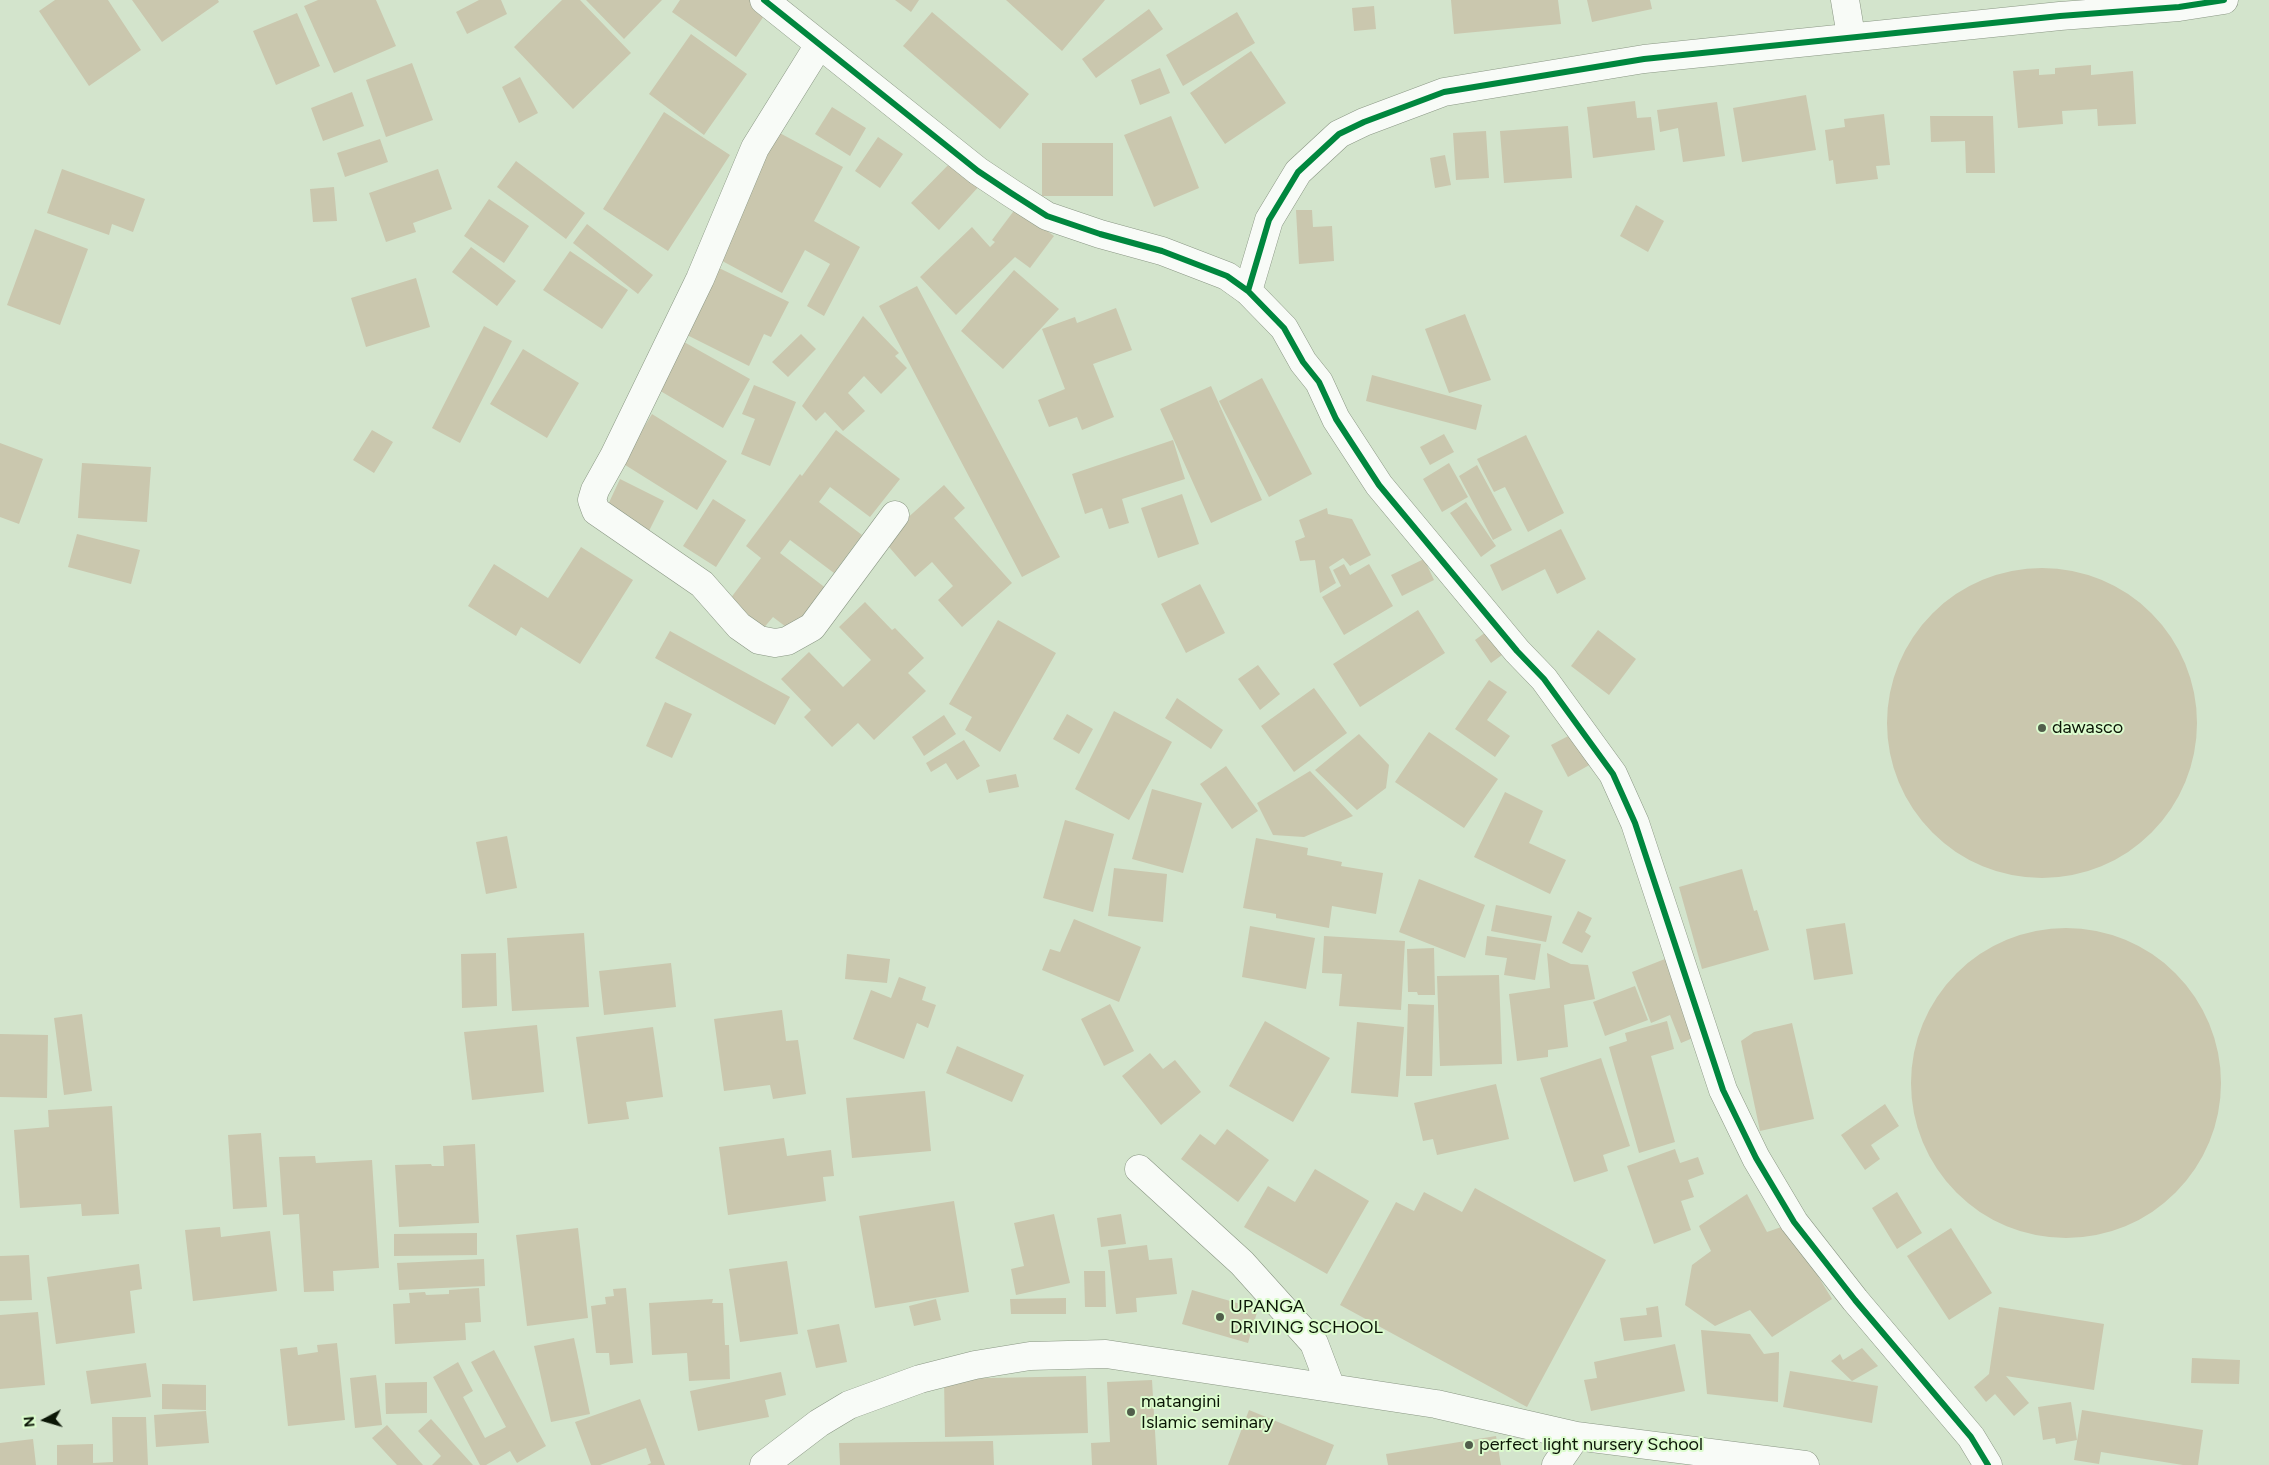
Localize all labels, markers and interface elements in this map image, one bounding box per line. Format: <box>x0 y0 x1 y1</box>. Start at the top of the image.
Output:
place label: dawasco <box>2052 717 2123 739</box>
marker: dawasco <box>2036 722 2048 734</box>
place label: UPANGA DRIVING SCHOOL <box>1230 1296 1383 1338</box>
marker: UPANGA DRIVING SCHOOL <box>1214 1311 1226 1323</box>
place label: matangini Islamic seminary <box>1141 1391 1274 1434</box>
north arrow <box>20 1395 70 1445</box>
marker: matangini Islamic seminary <box>1125 1406 1137 1418</box>
text: N <box>21 1415 39 1428</box>
place label: perfect light nursery School <box>1479 1434 1703 1456</box>
marker: perfect light nursery School <box>1463 1439 1475 1451</box>

